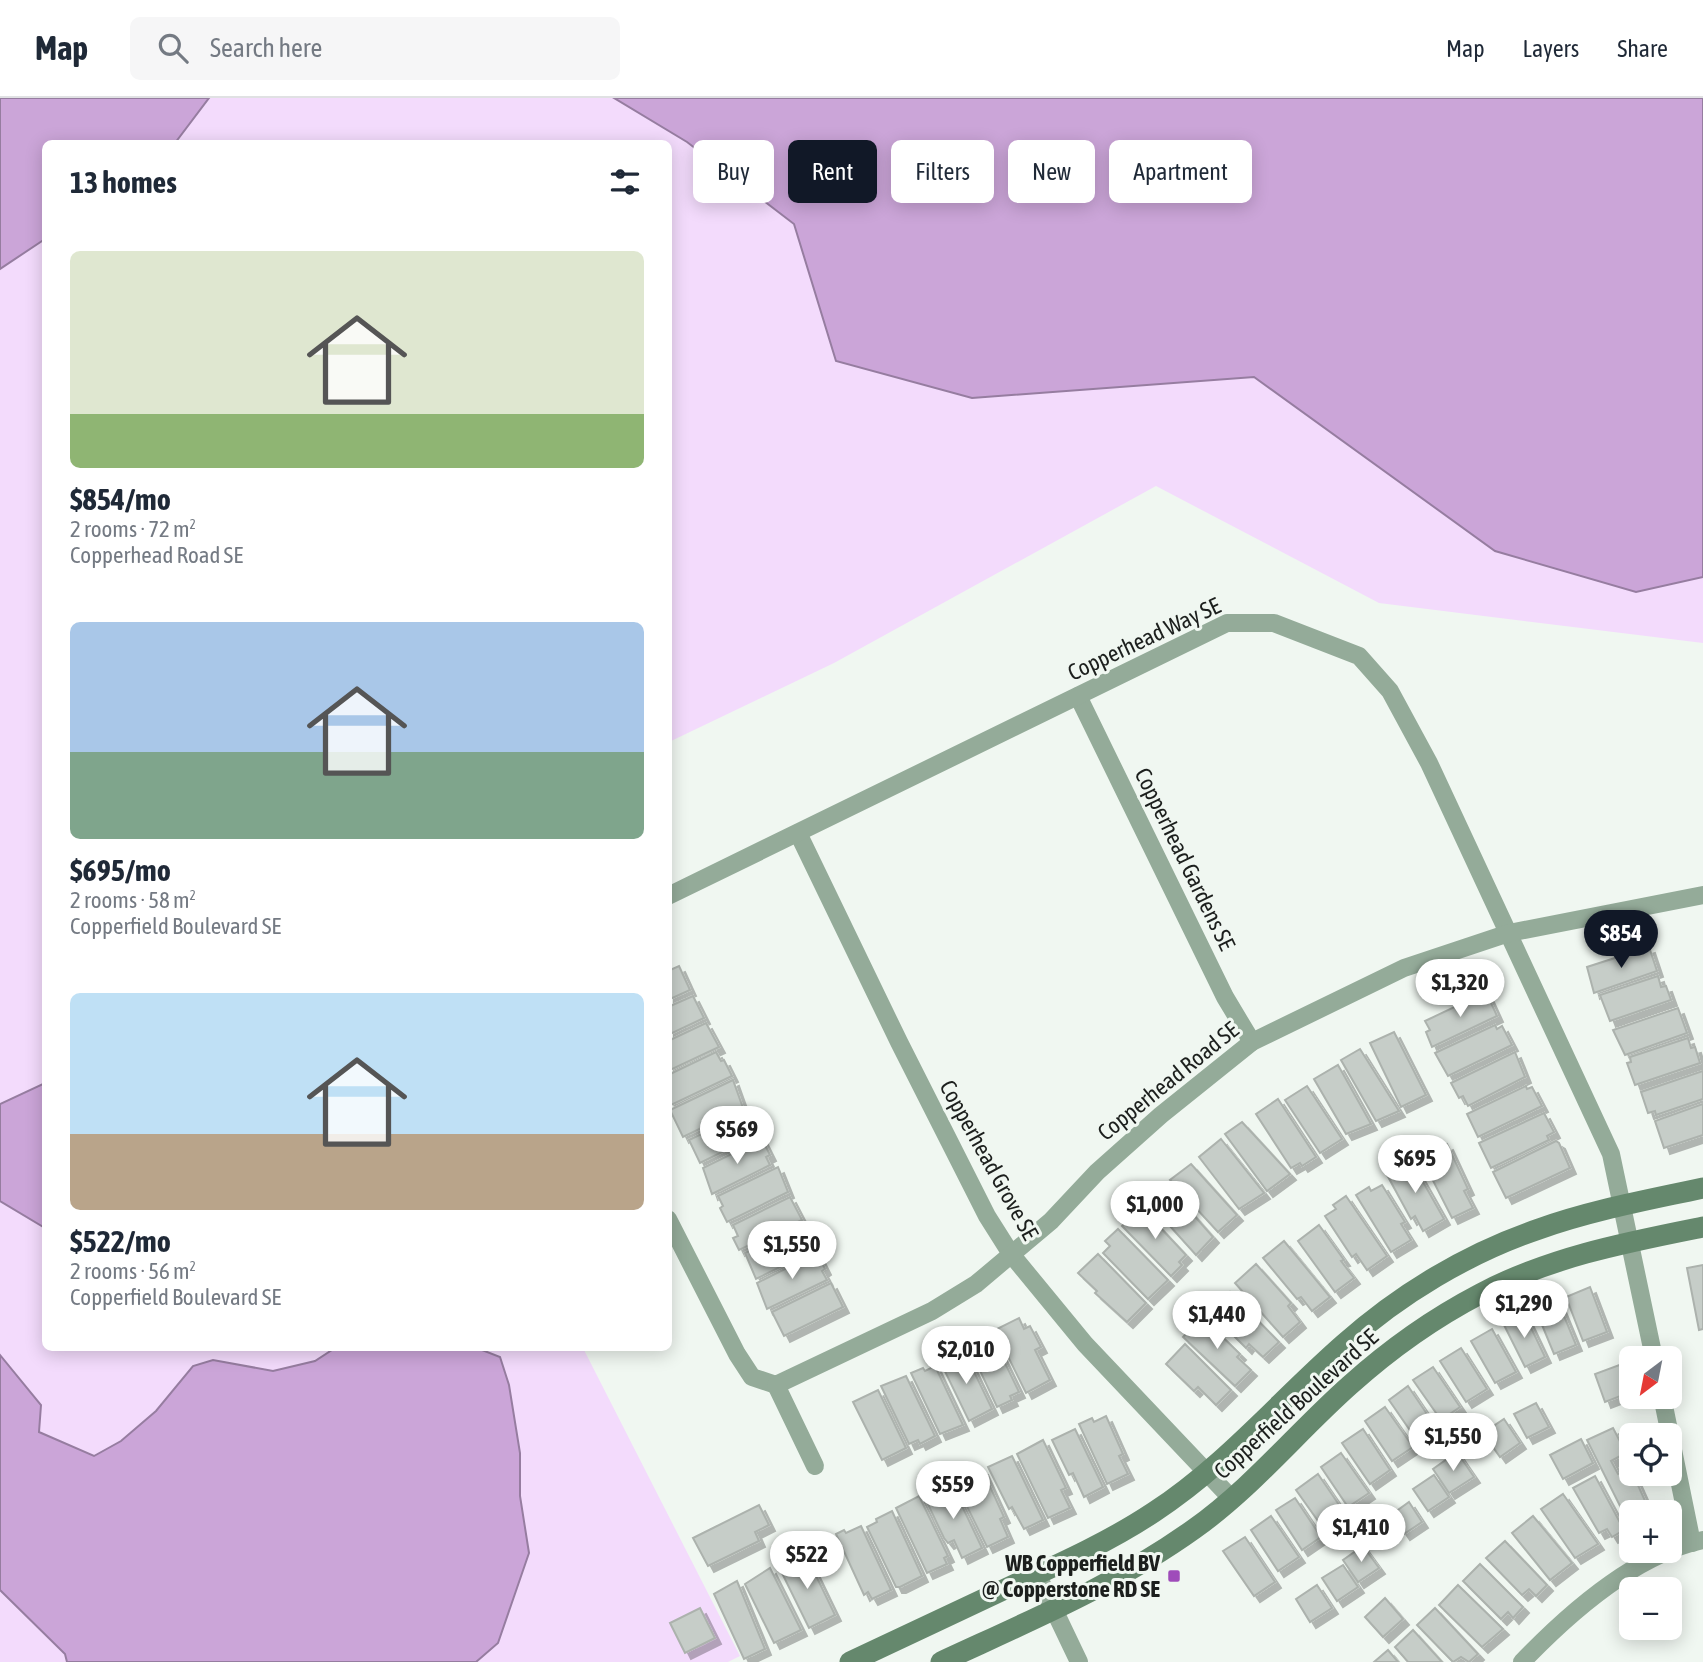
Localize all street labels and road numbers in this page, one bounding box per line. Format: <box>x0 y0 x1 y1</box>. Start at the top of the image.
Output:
street label: Copperhead Way SE <box>1064 592 1225 686</box>
street label: Copperhead Gardens SE <box>1130 764 1240 955</box>
street label: Copperhead Road SE <box>1093 1016 1244 1146</box>
street label: Copperhead Grove SE <box>934 1076 1044 1244</box>
street label: Copperfield Boulevard SE <box>1209 1324 1383 1484</box>

